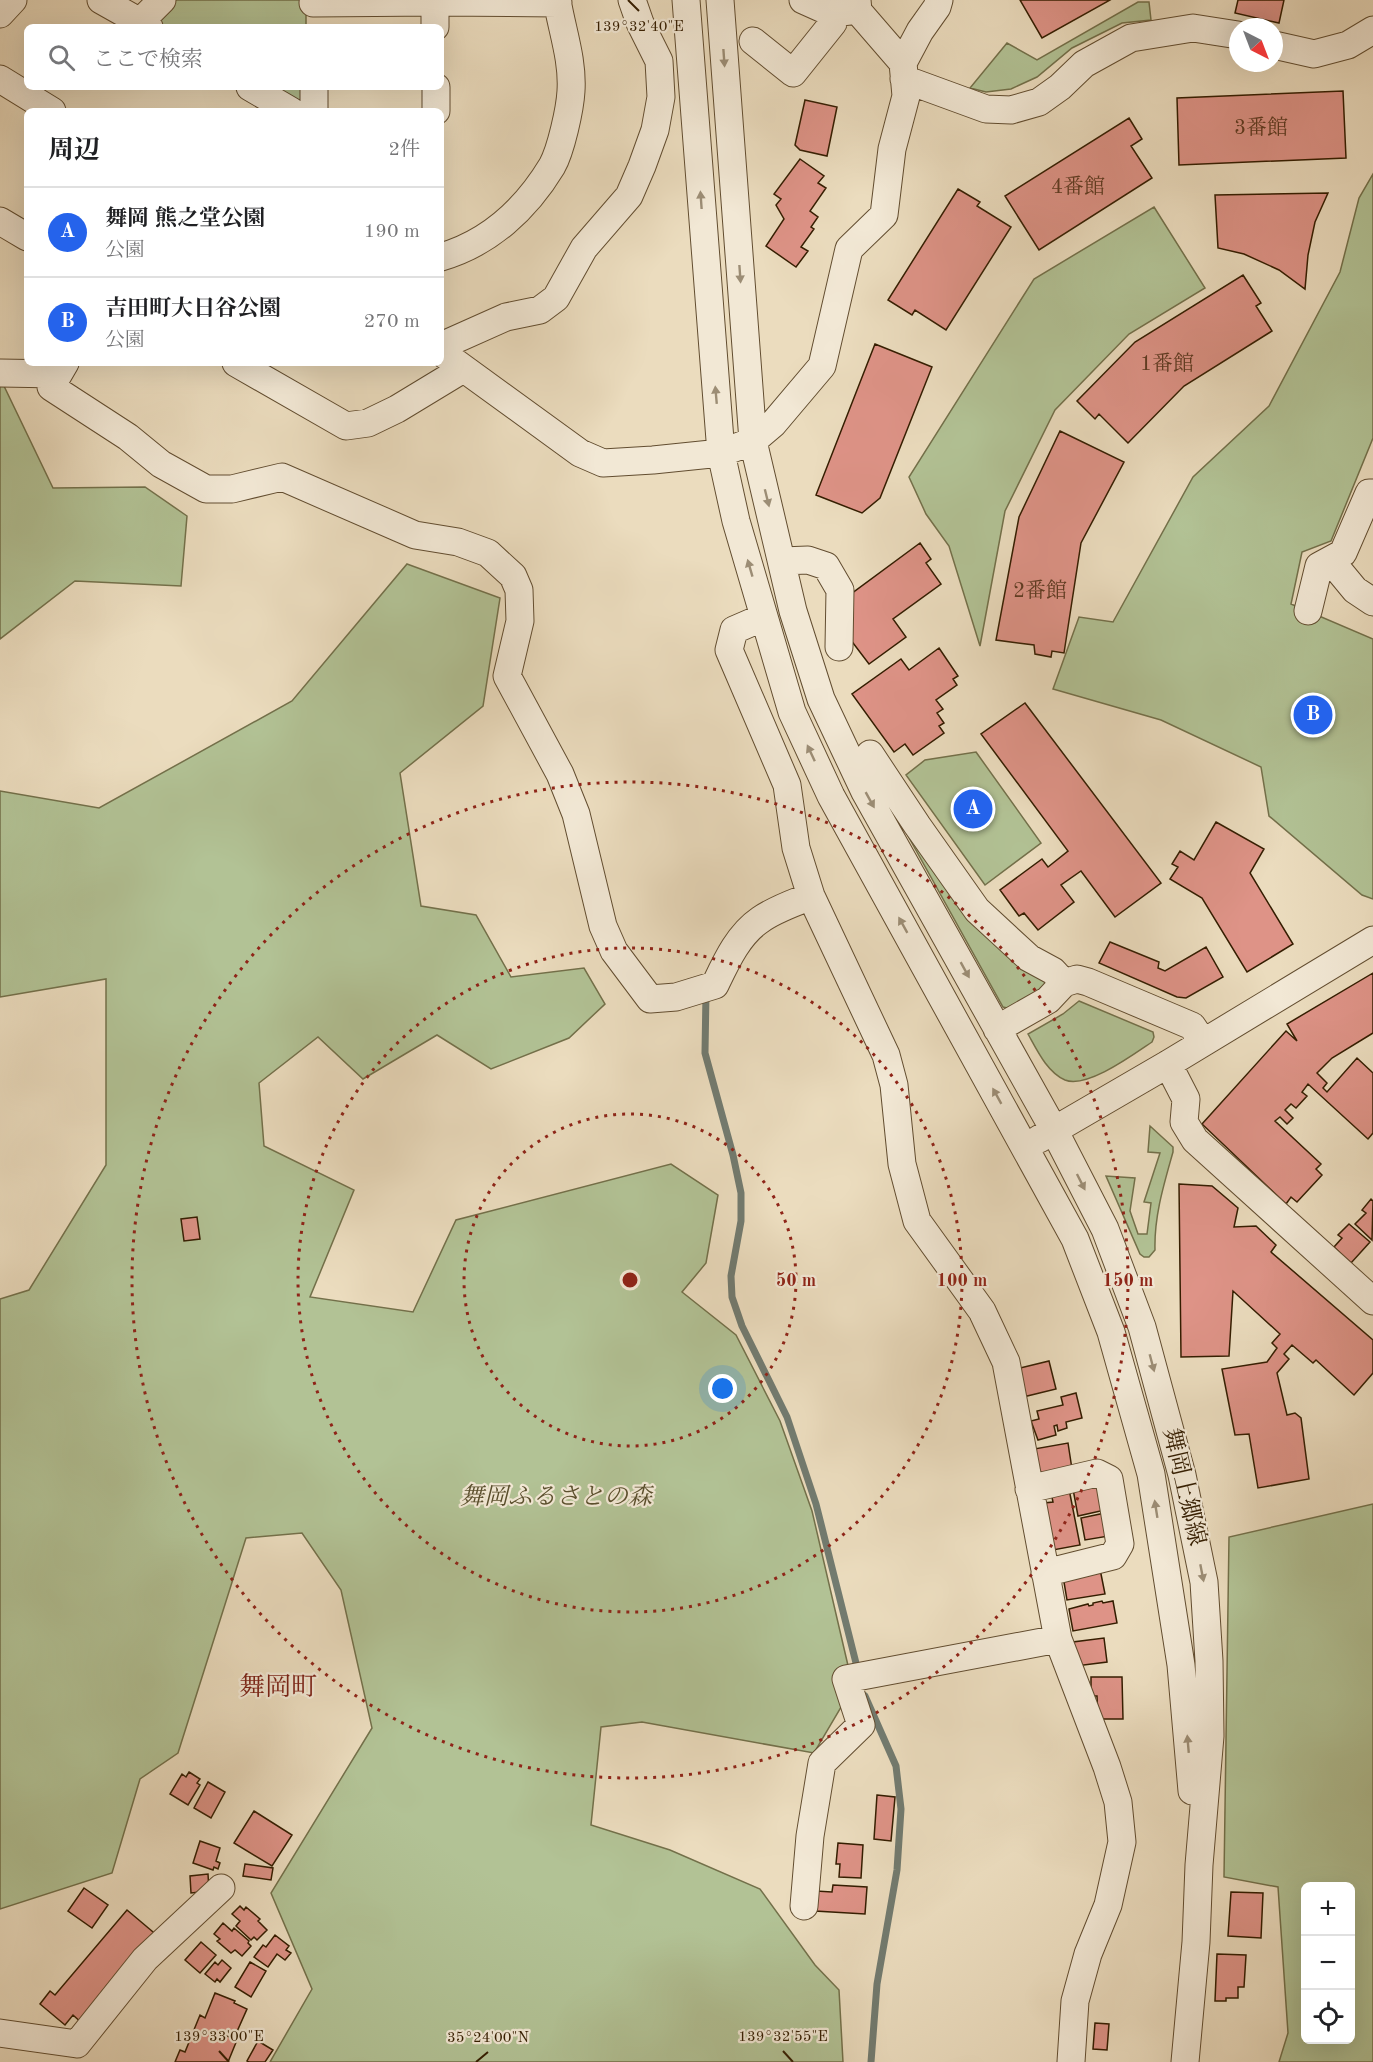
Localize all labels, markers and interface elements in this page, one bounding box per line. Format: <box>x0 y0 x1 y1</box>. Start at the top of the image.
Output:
north arrow <box>1229 18 1283 72</box>
text: 139°32'40"E <box>594 20 684 35</box>
search box <box>24 24 444 90</box>
icon: search <box>45 41 78 74</box>
text: ここで検索 <box>93 49 203 71</box>
one-way arrow <box>720 49 729 68</box>
house number: 3番館 <box>1234 116 1288 139</box>
text: 周辺 <box>48 138 100 164</box>
text: 2件 <box>388 140 420 160</box>
house number: 4番館 <box>1051 175 1105 198</box>
one-way arrow <box>697 191 706 210</box>
text: 舞岡 熊之堂公園 <box>105 208 265 230</box>
text: A <box>60 222 75 242</box>
text: 190 m <box>364 222 420 242</box>
text: 公園 <box>105 241 145 261</box>
one-way arrow <box>736 264 745 283</box>
text: 吉田町大日谷公園 <box>105 298 281 320</box>
text: B <box>60 312 75 332</box>
text: 270 m <box>364 312 420 332</box>
text: 公園 <box>105 331 145 351</box>
house number: 1番館 <box>1140 352 1194 375</box>
one-way arrow <box>711 385 721 404</box>
one-way arrow <box>762 489 772 507</box>
one-way arrow <box>745 559 754 577</box>
house number: 2番館 <box>1013 579 1067 602</box>
pin: B <box>1294 692 1332 738</box>
one-way arrow <box>807 744 816 761</box>
pin: A <box>954 786 992 832</box>
one-way arrow <box>865 792 875 809</box>
one-way arrow <box>898 916 908 933</box>
one-way arrow <box>960 962 970 979</box>
one-way arrow <box>992 1087 1002 1104</box>
one-way arrow <box>1076 1174 1086 1191</box>
centre of rings <box>620 1270 640 1290</box>
text: 50 m <box>776 1272 816 1290</box>
text: 100 m <box>937 1272 987 1290</box>
text: 150 m <box>1103 1272 1153 1290</box>
one-way arrow <box>1147 1354 1157 1372</box>
your location <box>708 1374 737 1403</box>
street label: 舞岡上郷線 <box>1158 1425 1211 1548</box>
park label: 舞岡ふるさとの森 <box>460 1483 655 1510</box>
one-way arrow <box>1151 1499 1160 1518</box>
one-way arrow <box>1198 1564 1207 1583</box>
district label: 舞岡町 <box>239 1673 317 1701</box>
one-way arrow <box>1183 1734 1193 1753</box>
map controls <box>1301 1882 1355 2044</box>
button: + <box>1301 1882 1355 1936</box>
button: − <box>1301 1936 1355 1990</box>
button: locate <box>1301 1990 1355 2044</box>
text: 139°33'00"E <box>174 2030 264 2045</box>
text: 139°32'55"E <box>738 2030 828 2045</box>
text: 35°24'00"N <box>447 2031 529 2046</box>

